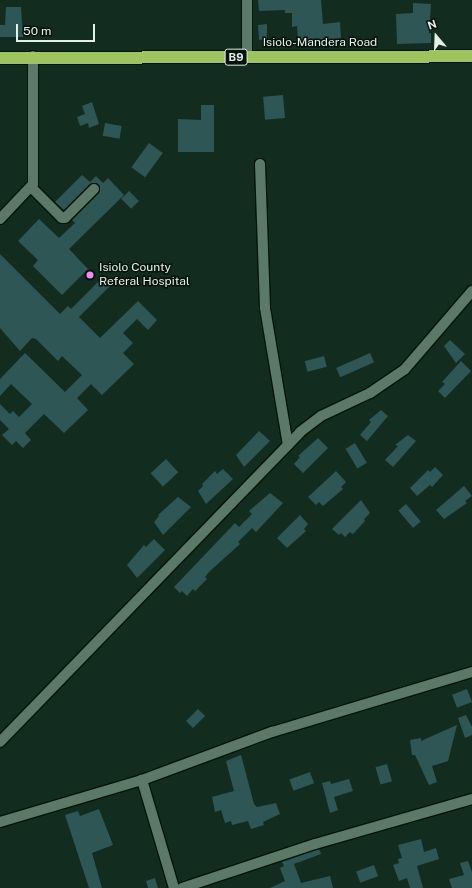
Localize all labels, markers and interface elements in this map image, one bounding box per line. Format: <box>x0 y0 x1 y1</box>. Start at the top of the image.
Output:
scale bar <box>18 16 97 42</box>
north arrow <box>416 16 456 56</box>
text: N <box>426 18 438 32</box>
text: 50 m <box>23 24 51 38</box>
street label: Isiolo-Mandera Road <box>263 36 377 50</box>
road number: B9 <box>224 48 248 66</box>
place label: Isiolo County Referal Hospital <box>99 261 190 289</box>
marker: Isiolo County Referal Hospital <box>84 269 96 281</box>

